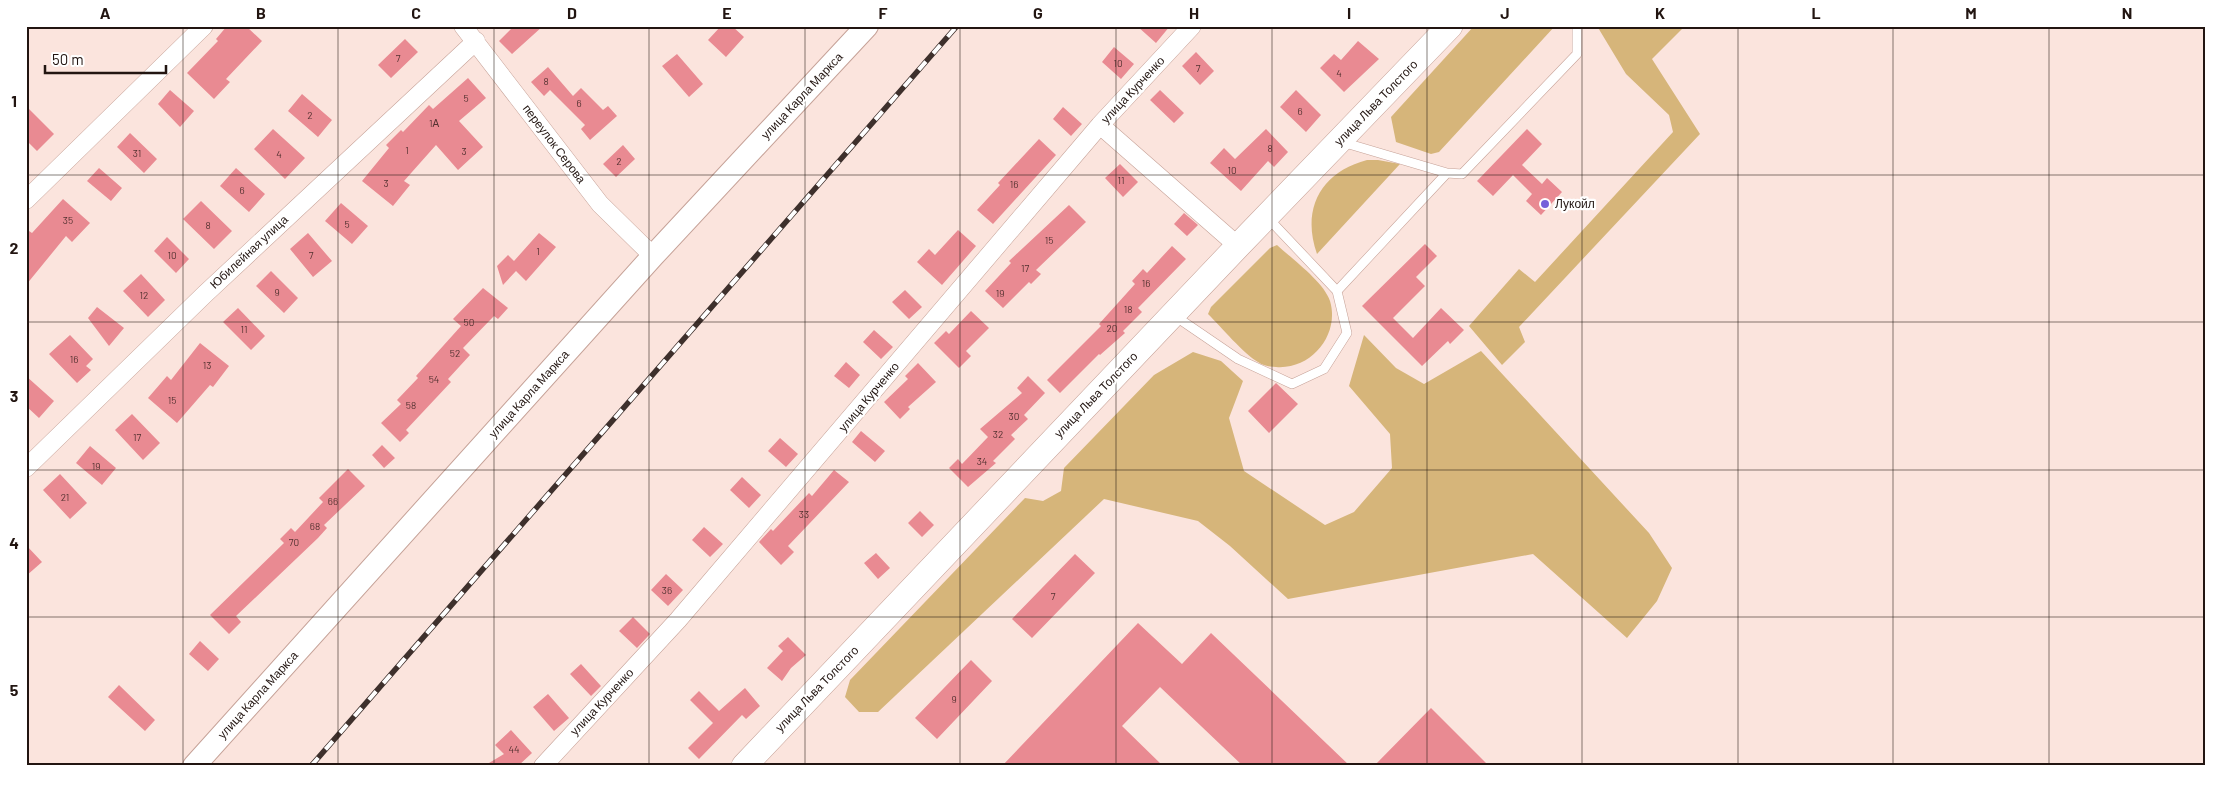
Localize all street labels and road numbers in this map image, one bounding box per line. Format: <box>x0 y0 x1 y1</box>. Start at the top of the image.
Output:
street label: улица Карла Маркса <box>758 49 846 142</box>
street label: улица Курченко <box>1098 53 1168 126</box>
street label: улица Льва Толстого <box>1331 56 1421 149</box>
street label: переулок Серова <box>520 101 589 186</box>
street label: Юбилейная улица <box>207 211 291 292</box>
street label: улица Карла Маркса <box>485 346 572 441</box>
street label: улица Льва Толстого <box>1051 348 1141 441</box>
street label: улица Курченко <box>835 359 902 435</box>
street label: улица Льва Толстого <box>772 642 862 735</box>
street label: улица Карла Маркса <box>214 647 301 742</box>
street label: улица Курченко <box>567 665 637 738</box>

